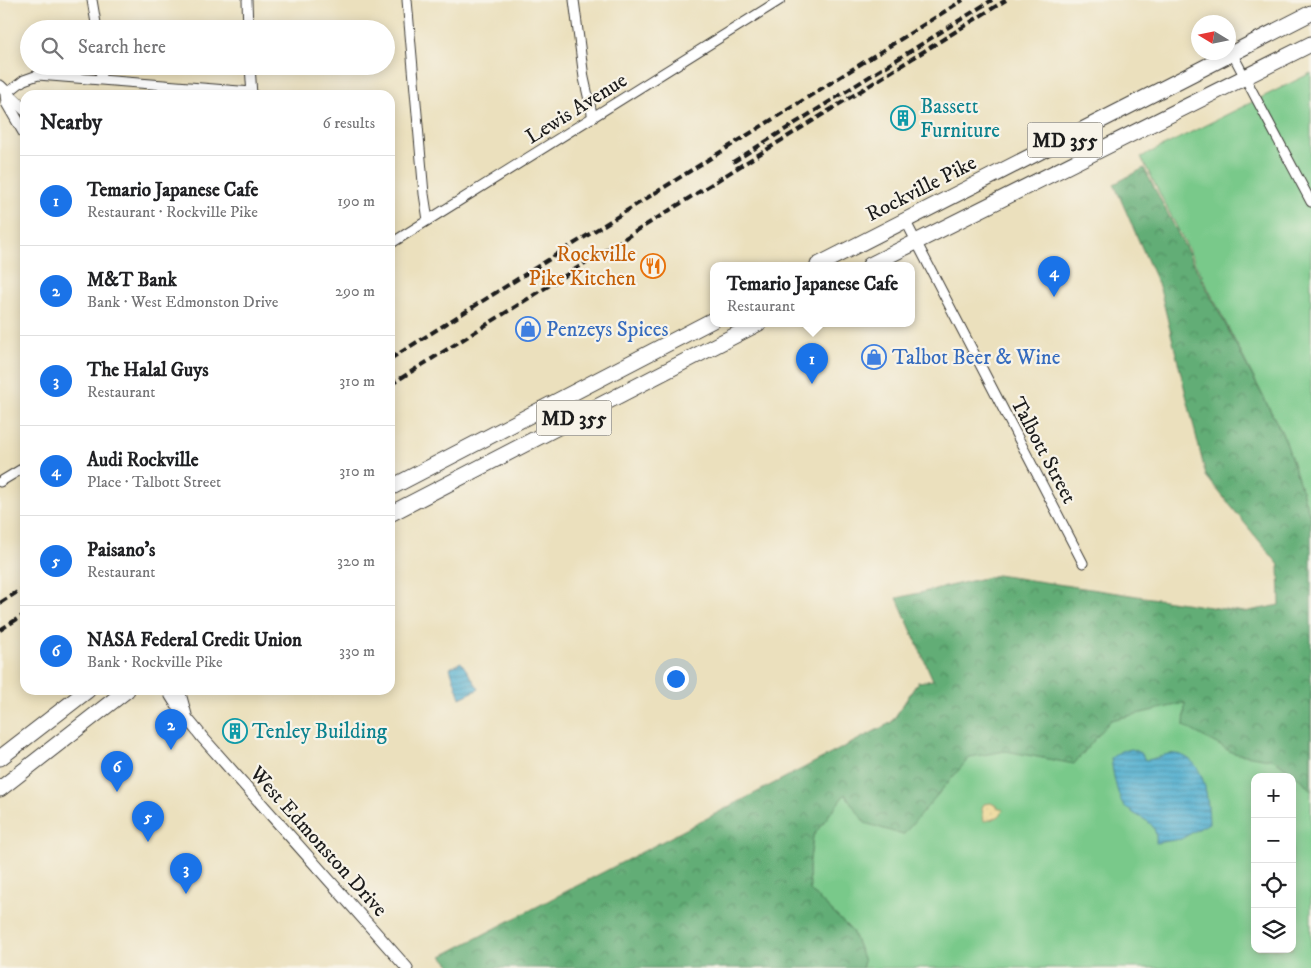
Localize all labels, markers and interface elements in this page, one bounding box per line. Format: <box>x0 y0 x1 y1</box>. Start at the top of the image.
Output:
north arrow <box>1191 15 1236 60</box>
search box <box>20 20 395 75</box>
icon: search <box>38 34 66 62</box>
text: Search here <box>78 36 166 59</box>
street label: Lewis Avenue <box>521 67 632 150</box>
place label: Bassett Furniture <box>920 94 1000 144</box>
building icon: Bassett Furniture <box>890 105 916 131</box>
text: Nearby <box>40 110 102 136</box>
text: 6 results <box>322 113 375 133</box>
road number: MD 355 <box>1028 122 1102 158</box>
street label: Rockville Pike <box>862 150 981 228</box>
text: Temario Japanese Cafe <box>87 179 258 202</box>
text: 1 <box>53 191 59 211</box>
text: 190 m <box>337 191 375 211</box>
text: Restaurant · Rockville Pike <box>87 202 258 222</box>
place label: Rockville Pike Kitchen <box>529 242 636 292</box>
restaurant icon: Rockville Pike Kitchen <box>640 253 666 279</box>
pin: 4 <box>1038 256 1070 297</box>
popup <box>710 262 915 327</box>
text: M&T Bank <box>87 269 177 292</box>
text: Temario Japanese Cafe <box>727 273 898 296</box>
text: 2 <box>52 281 60 301</box>
text: 290 m <box>335 281 375 301</box>
text: Bank · West Edmonston Drive <box>87 292 278 312</box>
text: Restaurant <box>727 296 795 316</box>
shop icon: Penzeys Spices <box>515 316 541 342</box>
place label: Penzeys Spices <box>546 317 669 343</box>
pin: 1 <box>796 343 828 384</box>
shop icon: Talbot Beer & Wine <box>861 344 887 370</box>
place label: Talbot Beer & Wine <box>892 345 1061 371</box>
text: The Halal Guys <box>87 359 209 382</box>
text: 3 <box>53 371 59 391</box>
text: 310 m <box>339 371 375 391</box>
text: Restaurant <box>87 382 155 402</box>
street label: Talbott Street <box>1004 393 1082 508</box>
road number: MD 355 <box>536 400 612 436</box>
text: Audi Rockville <box>87 449 199 472</box>
text: 4 <box>51 461 61 481</box>
text: 310 m <box>339 461 375 481</box>
text: Place · Talbott Street <box>87 472 221 492</box>
text: Paisano's <box>87 539 155 562</box>
text: 5 <box>52 551 60 571</box>
text: 320 m <box>337 551 375 571</box>
text: Restaurant <box>87 562 155 582</box>
text: NASA Federal Credit Union <box>87 629 302 652</box>
text: 6 <box>52 641 60 661</box>
text: 330 m <box>339 641 375 661</box>
text: Bank · Rockville Pike <box>87 652 223 672</box>
your location <box>663 666 689 692</box>
pin: 2 <box>155 709 187 750</box>
building icon: Tenley Building <box>222 718 248 744</box>
place label: Tenley Building <box>252 719 388 745</box>
pin: 6 <box>101 751 133 792</box>
street label: West Edmonston Drive <box>243 760 393 923</box>
map controls <box>1251 773 1296 953</box>
button: + <box>1251 773 1296 818</box>
pin: 5 <box>132 801 164 842</box>
button: − <box>1251 818 1296 863</box>
pin: 3 <box>170 853 202 894</box>
button: locate <box>1251 863 1296 908</box>
button: layers <box>1251 908 1296 953</box>

